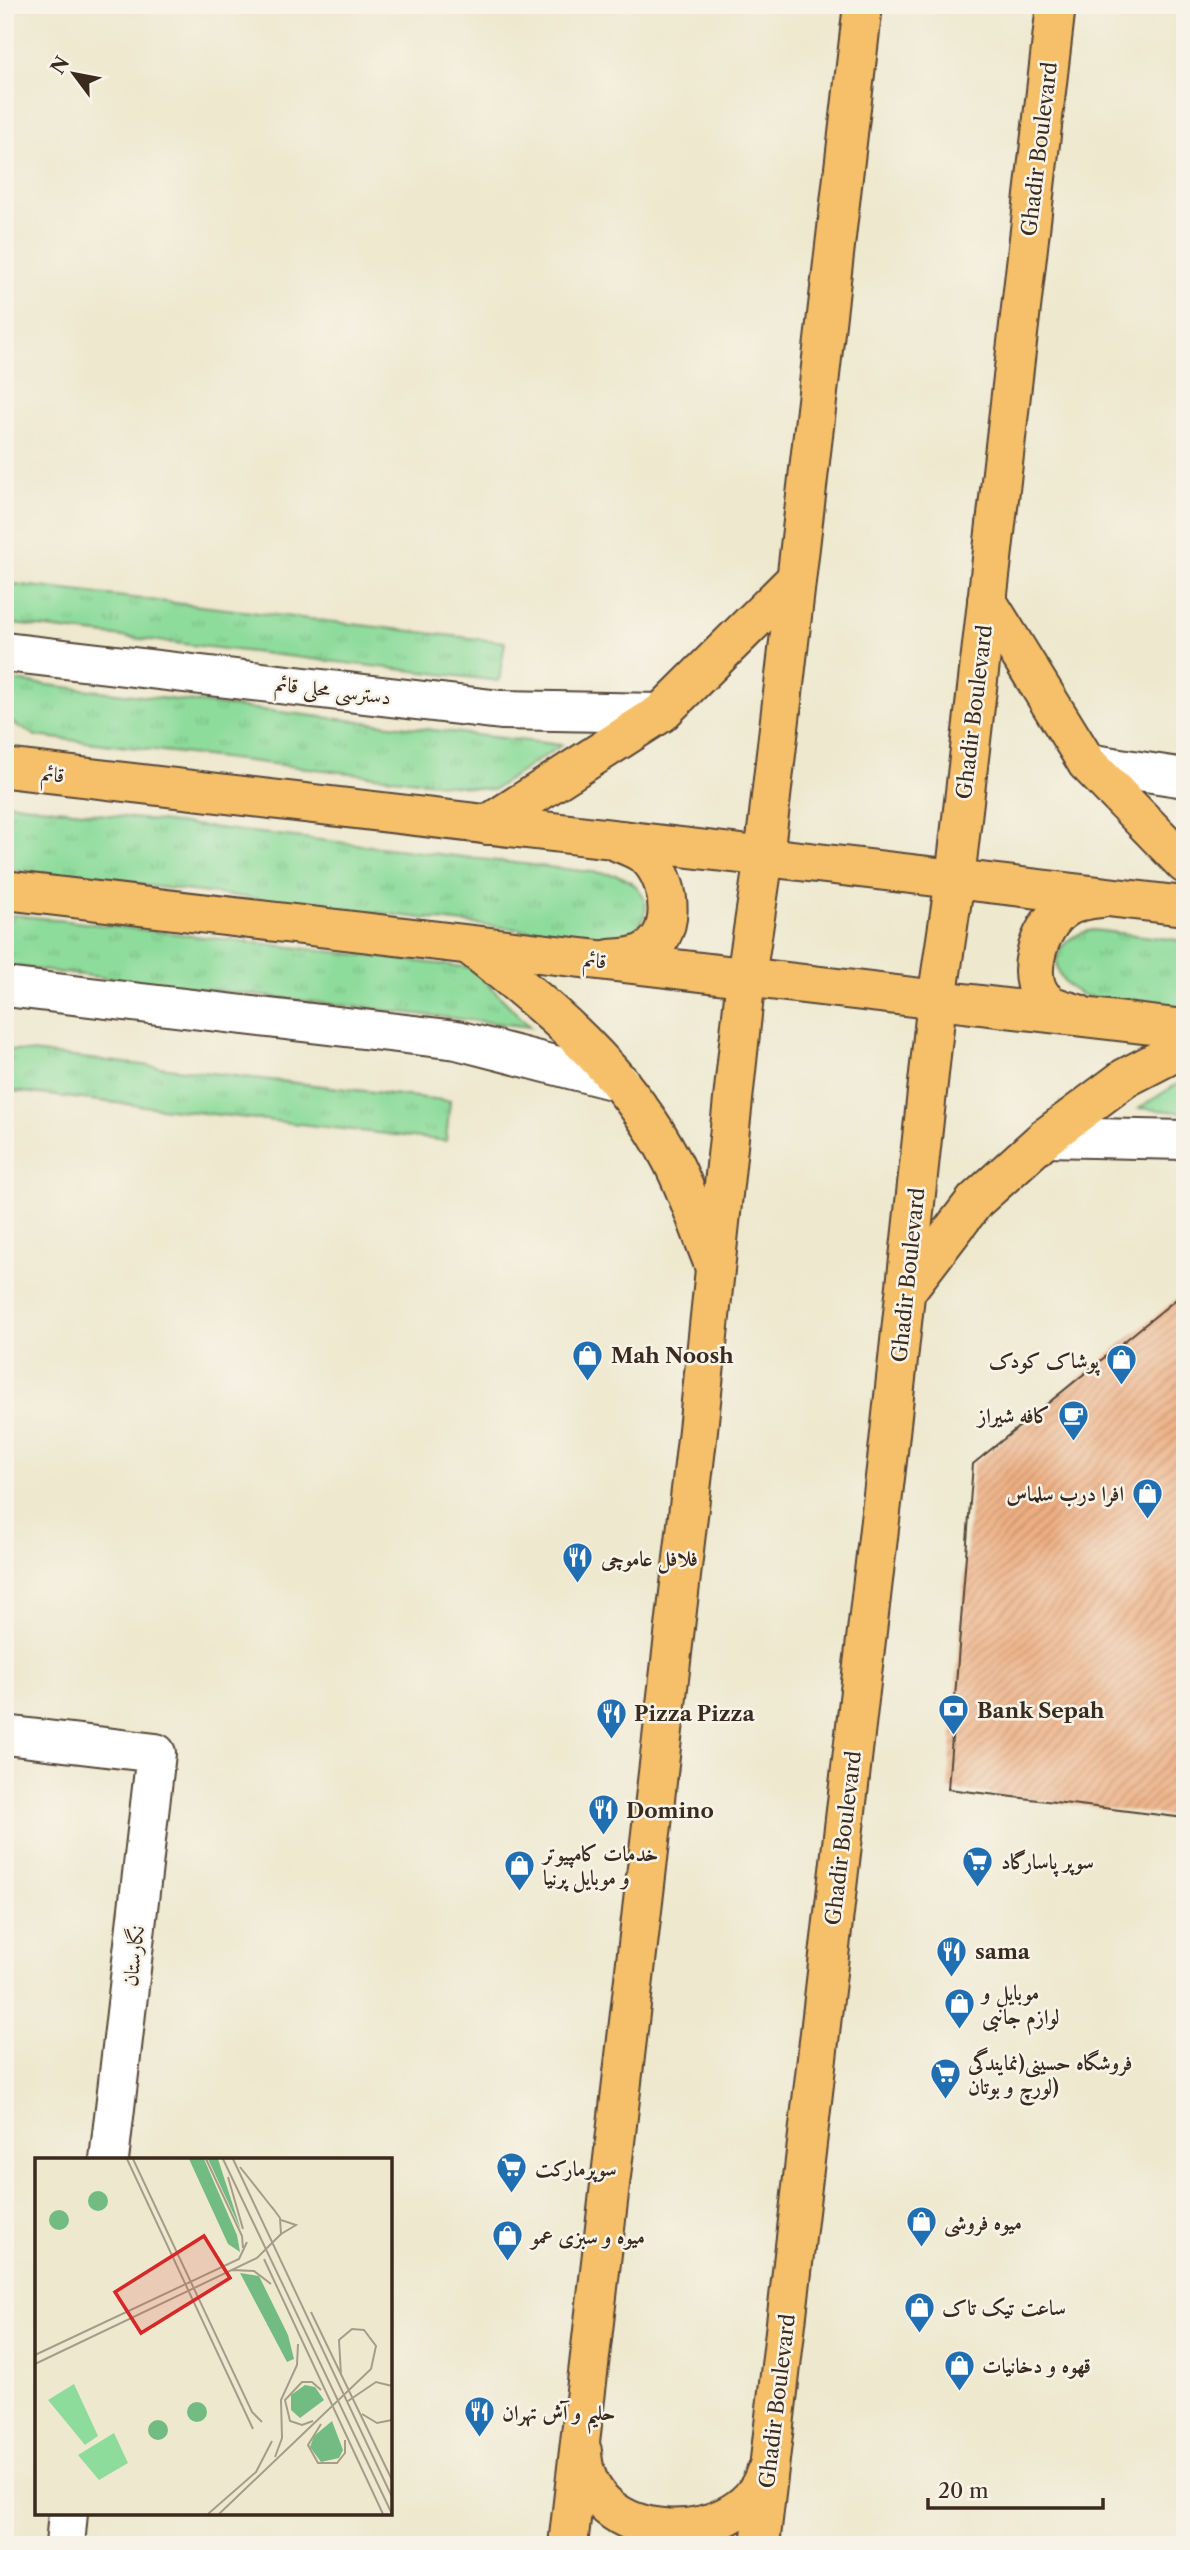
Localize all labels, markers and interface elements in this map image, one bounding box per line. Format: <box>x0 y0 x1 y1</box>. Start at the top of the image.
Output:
north arrow <box>38 38 108 108</box>
text: N <box>46 52 74 78</box>
street label: Ghadir Boulevard <box>1016 60 1062 238</box>
street label: Ghadir Boulevard <box>951 623 997 801</box>
street label: دسترسی محلی قائم <box>273 670 392 715</box>
street label: قائم <box>39 760 66 794</box>
street label: قائم <box>581 946 608 980</box>
street label: Ghadir Boulevard <box>886 1186 930 1364</box>
shop icon: Mah Noosh <box>571 1338 605 1382</box>
place label: Mah Noosh <box>611 1343 734 1368</box>
shop icon: پوشاک کودک <box>1105 1343 1139 1387</box>
place label: پوشاک کودک <box>989 1348 1101 1376</box>
cafe icon: کافه شیراز <box>1056 1398 1090 1442</box>
place label: کافه شیراز <box>976 1403 1050 1429</box>
shop icon: افرا درب سلماس <box>1130 1476 1164 1520</box>
place label: افرا درب سلماس <box>1006 1481 1124 1508</box>
restaurant icon: فلافل عاموچی <box>561 1541 595 1585</box>
place label: فلافل عاموچی <box>600 1546 698 1574</box>
bank icon: Bank Sepah <box>937 1693 971 1737</box>
restaurant icon: Pizza Pizza <box>594 1696 628 1740</box>
place label: Bank Sepah <box>977 1698 1105 1723</box>
place label: Pizza Pizza <box>634 1701 755 1726</box>
street label: Ghadir Boulevard <box>820 1749 866 1927</box>
restaurant icon: Domino <box>586 1793 620 1837</box>
place label: Domino <box>626 1798 714 1823</box>
place label: خدمات کامپیوتر و موبایل پرنیا <box>541 1841 658 1893</box>
supermarket icon: سوپر پاسارگاد <box>961 1844 995 1888</box>
shop icon: خدمات کامپیوتر و موبایل پرنیا <box>503 1848 537 1892</box>
place label: سوپر پاسارگاد <box>1001 1849 1094 1877</box>
street label: نگارستان <box>117 1924 149 1988</box>
restaurant icon: sama <box>935 1934 969 1978</box>
place label: sama <box>975 1939 1031 1964</box>
place label: موبایل و لوازم جانبی <box>980 1980 1060 2036</box>
shop icon: موبایل و لوازم جانبی <box>942 1987 976 2031</box>
place label: فروشگاه حسینی(نمایندگی لورچ و بوتان) <box>967 2047 1133 2106</box>
supermarket icon: فروشگاه حسینی(نمایندگی لورچ و بوتان) <box>928 2057 962 2101</box>
supermarket icon: سوپرمارکت <box>495 2151 529 2195</box>
place label: سوپرمارکت <box>535 2156 617 2183</box>
inset map <box>35 2158 392 2515</box>
shop icon: میوه فروشی <box>904 2205 938 2249</box>
place label: میوه فروشی <box>944 2210 1022 2238</box>
shop icon: میوه و سبزی عمو <box>491 2219 525 2263</box>
place label: میوه و سبزی عمو <box>529 2224 645 2250</box>
shop icon: ساعت تیک تاک <box>902 2290 936 2334</box>
place label: ساعت تیک تاک <box>942 2295 1066 2320</box>
street label: Ghadir Boulevard <box>754 2312 800 2490</box>
shop icon: قهوه و دخانیات <box>942 2348 976 2392</box>
place label: قهوه و دخانیات <box>982 2353 1091 2379</box>
restaurant icon: حلیم و آش تهران <box>462 2395 496 2439</box>
place label: حلیم و آش تهران <box>502 2400 615 2434</box>
scale bar <box>928 2466 1102 2510</box>
text: 20 m <box>938 2478 989 2503</box>

